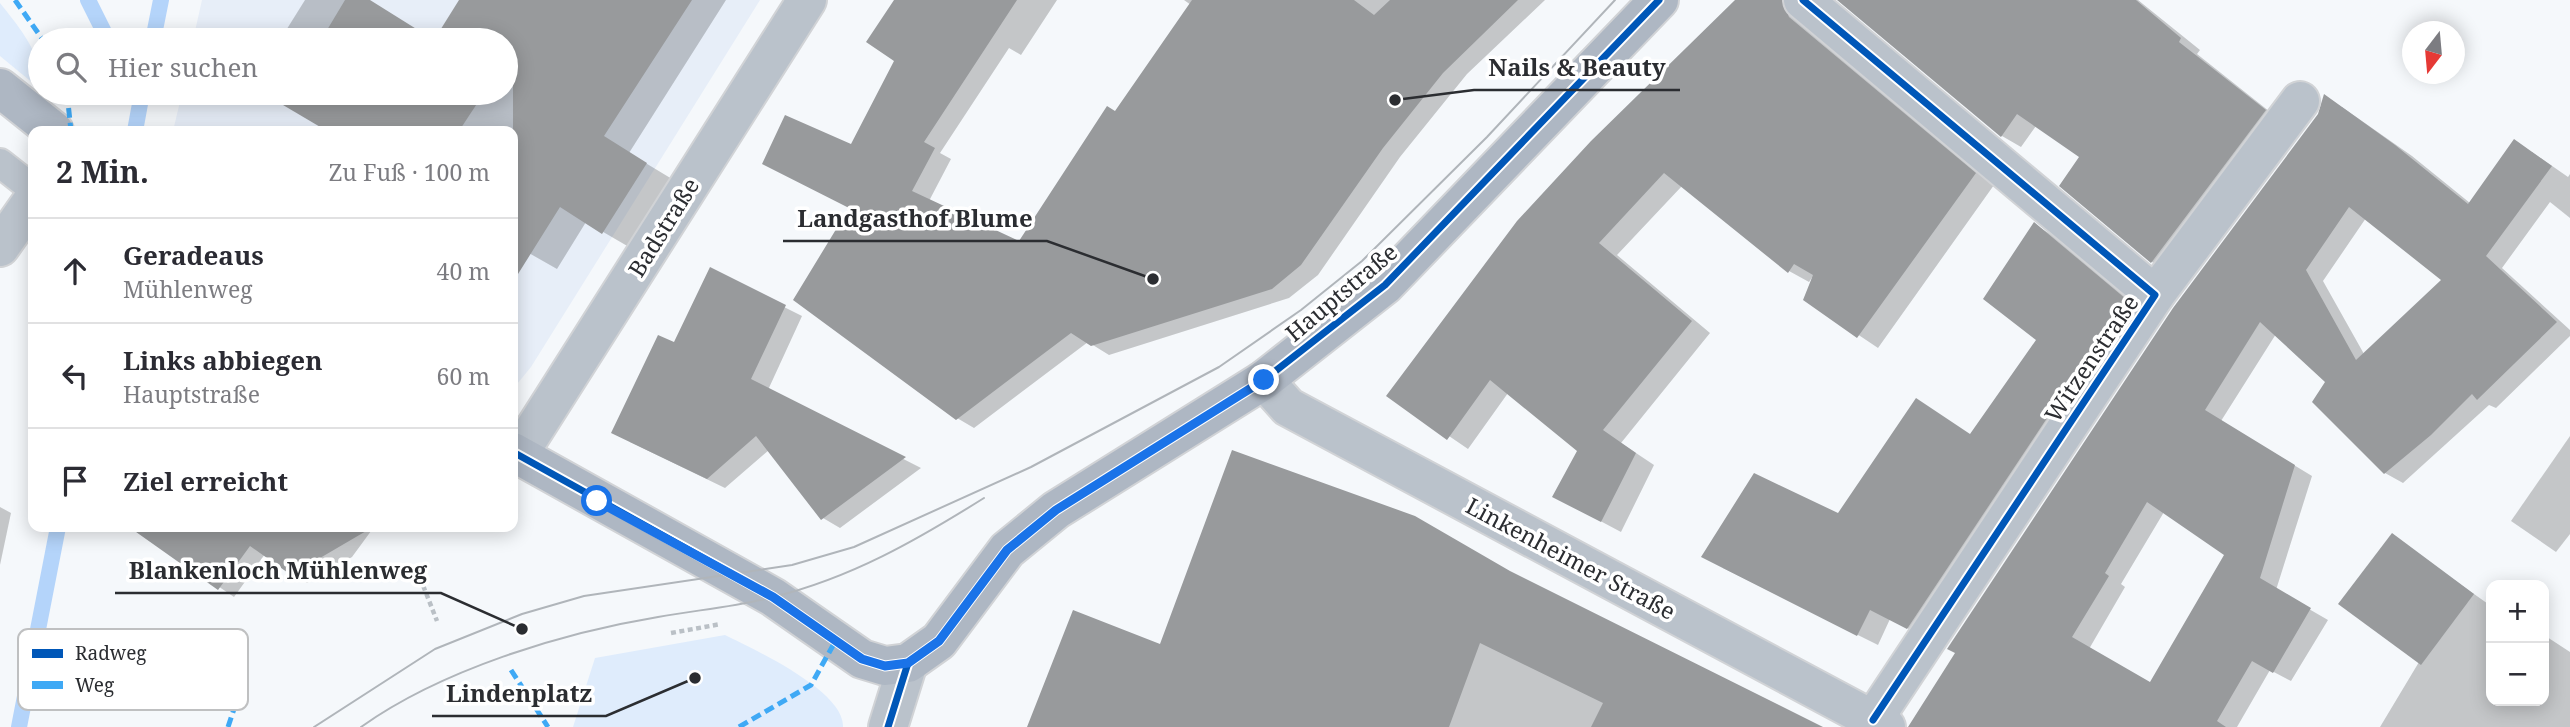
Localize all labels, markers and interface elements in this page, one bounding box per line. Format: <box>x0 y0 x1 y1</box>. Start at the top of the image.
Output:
north arrow <box>2402 21 2465 84</box>
search box <box>28 28 518 105</box>
callout: Nails & Beauty <box>1474 45 1680 90</box>
icon: search <box>52 48 90 86</box>
text: Hier suchen <box>108 49 258 85</box>
text: Nails & Beauty <box>1488 50 1666 83</box>
text: 2 Min. <box>56 151 149 192</box>
text: Zu Fuß · 100 m <box>329 156 490 188</box>
street label: Badstraße <box>620 171 706 283</box>
callout: Landgasthof Blume <box>783 196 1047 241</box>
text: Landgasthof Blume <box>797 201 1033 234</box>
street label: Hauptstraße <box>1278 236 1404 348</box>
text: Geradeaus <box>123 237 264 273</box>
icon: ahead <box>56 252 94 290</box>
text: 40 m <box>437 255 490 287</box>
text: Mühlenweg <box>123 273 253 305</box>
street label: Witzenstraße <box>2037 288 2145 428</box>
text: Links abbiegen <box>123 342 322 378</box>
icon: left <box>56 357 94 395</box>
text: 60 m <box>437 360 490 392</box>
route end <box>1248 364 1279 395</box>
text: Hauptstraße <box>123 378 260 410</box>
icon: arrive <box>56 462 94 500</box>
text: Ziel erreicht <box>123 463 288 499</box>
route start <box>581 485 612 516</box>
street label: Linkenheimer Straße <box>1461 489 1681 627</box>
callout: Blankenloch Mühlenweg <box>115 548 441 593</box>
text: Blankenloch Mühlenweg <box>129 553 428 586</box>
map controls <box>2486 580 2549 706</box>
button: + <box>2486 580 2549 643</box>
legend <box>18 629 248 710</box>
text: Radweg <box>75 640 147 666</box>
button: − <box>2486 643 2549 706</box>
callout: Lindenplatz <box>432 671 606 716</box>
text: Weg <box>75 672 114 698</box>
text: Lindenplatz <box>446 676 592 709</box>

